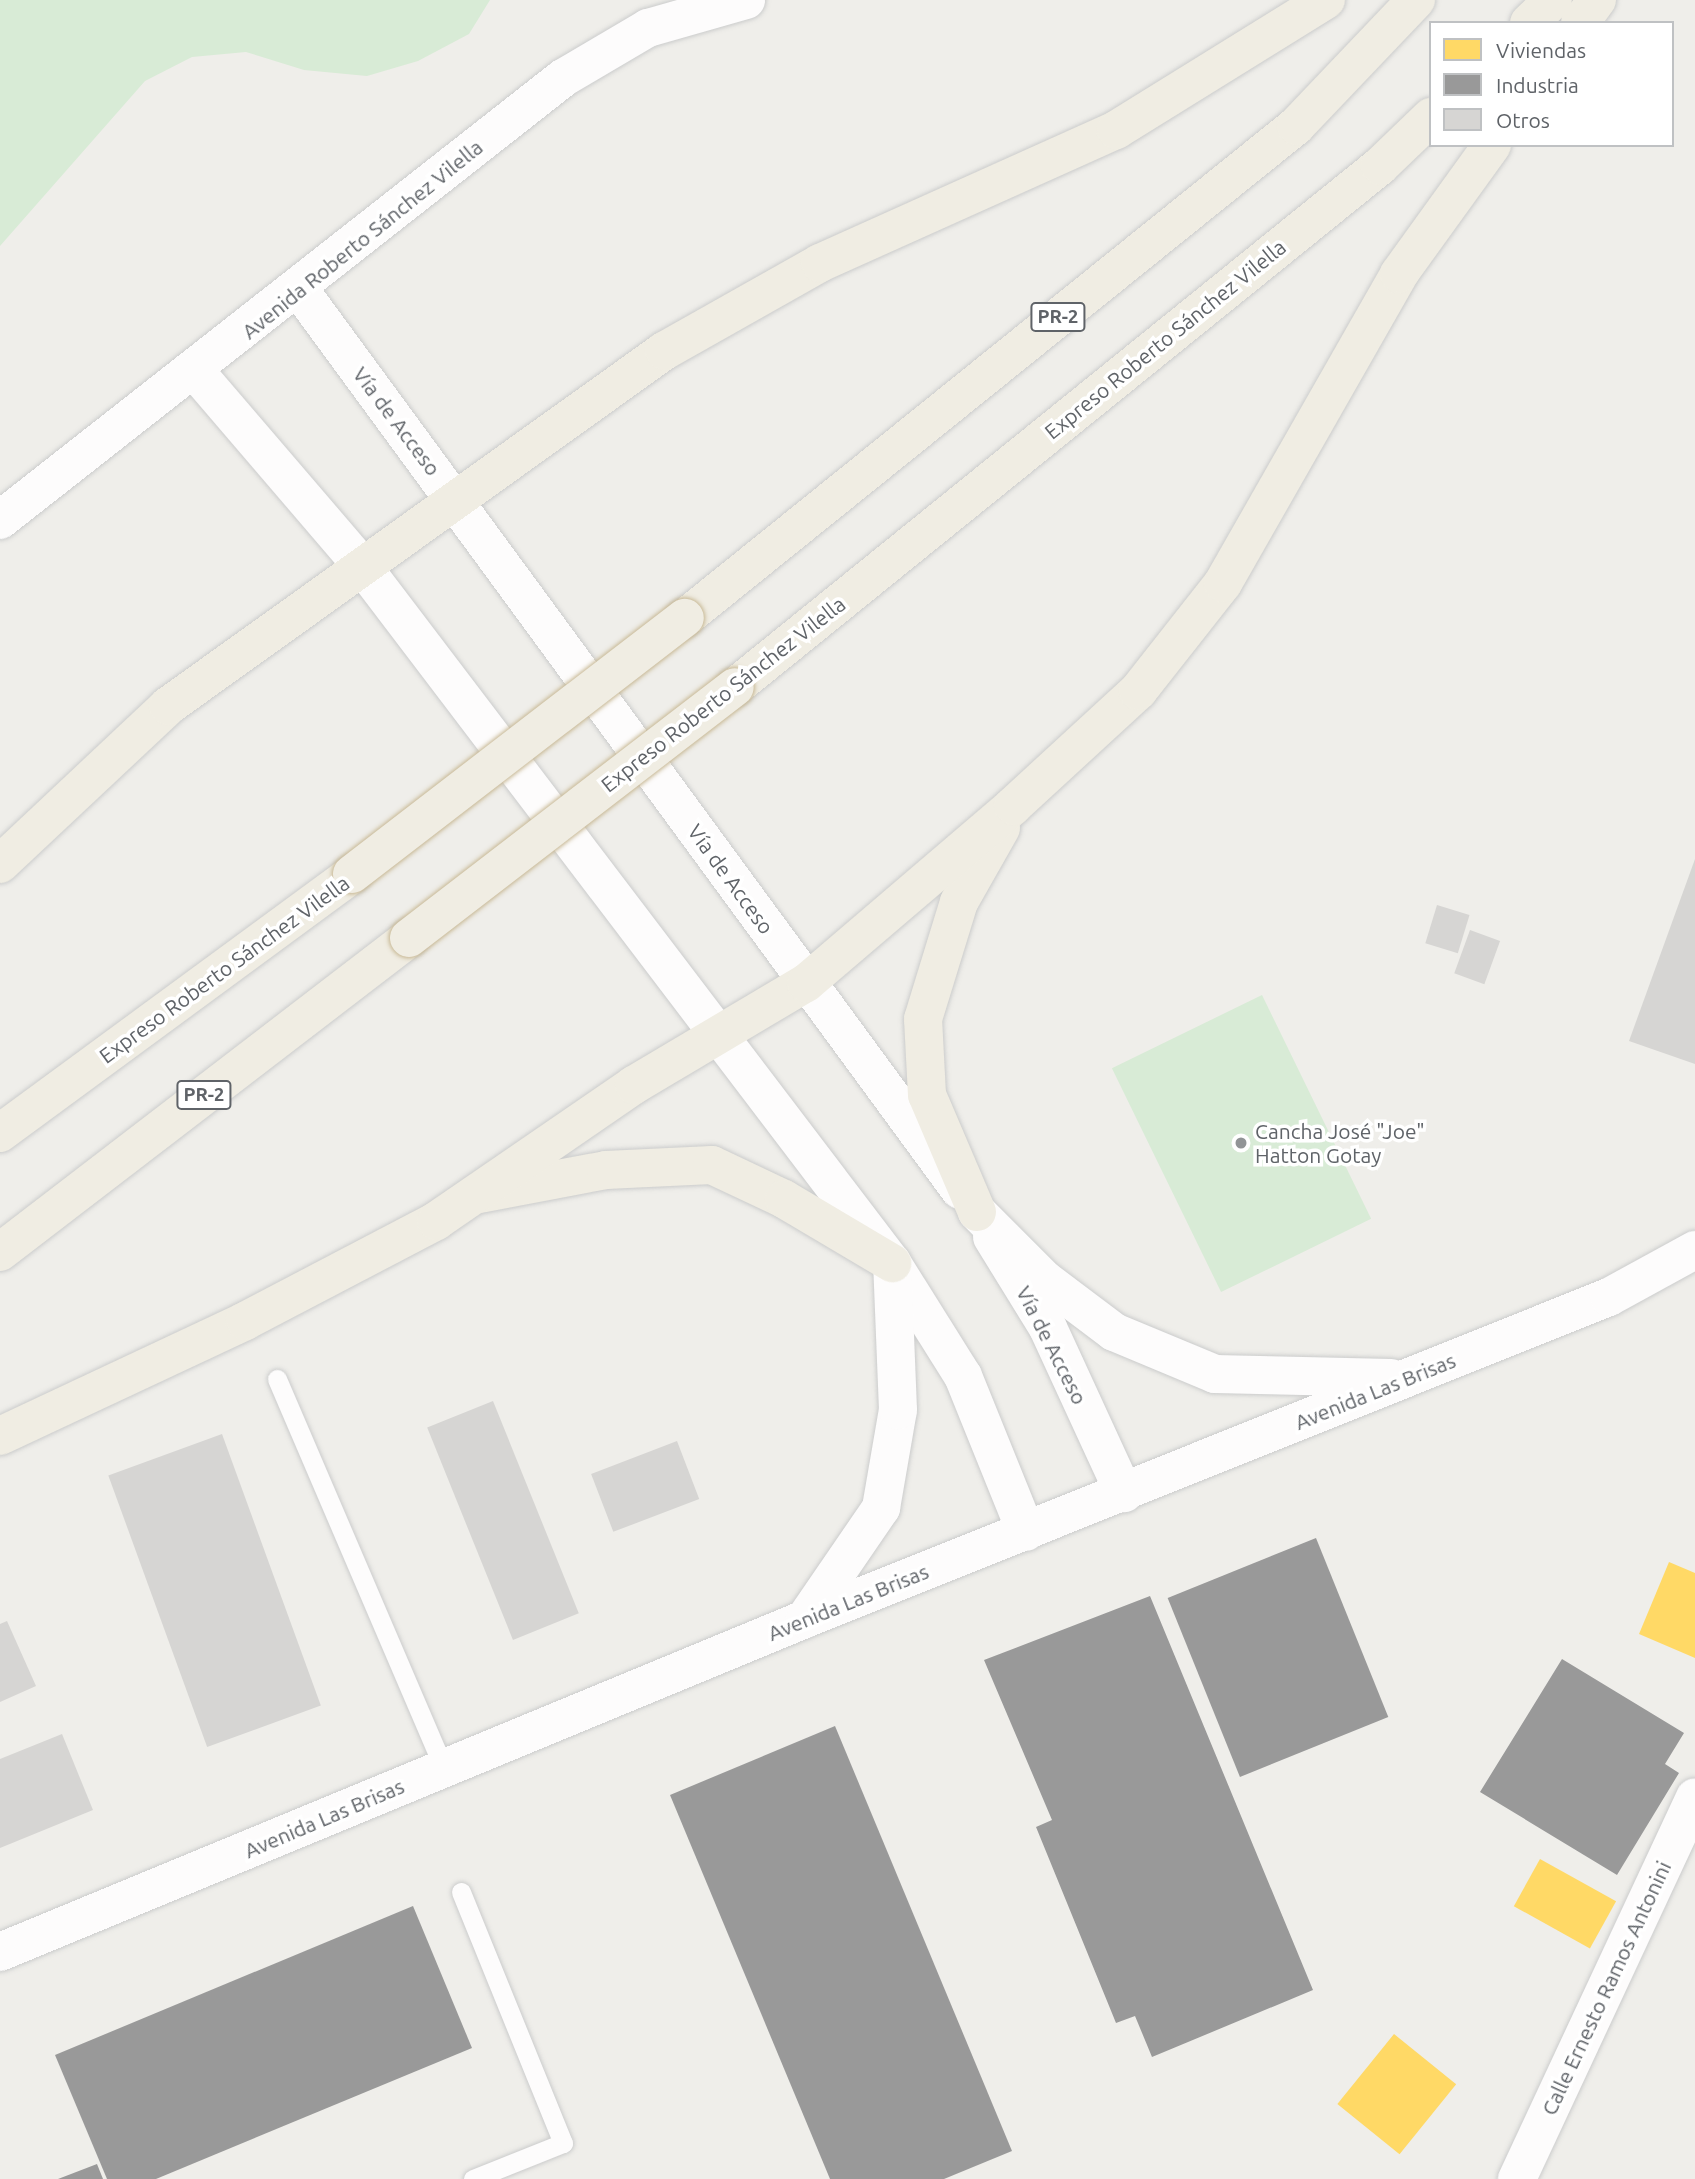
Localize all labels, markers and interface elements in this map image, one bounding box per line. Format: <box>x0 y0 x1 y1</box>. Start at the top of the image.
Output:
legend <box>1429 21 1674 147</box>
text: Viviendas <box>1496 38 1586 62</box>
text: Industria <box>1496 73 1579 97</box>
text: Otros <box>1496 108 1550 132</box>
street label: Avenida Roberto Sánchez Vilella <box>237 134 487 344</box>
street label: Expreso Roberto Sánchez Vilella <box>1039 234 1291 444</box>
road number: PR-2 <box>1030 302 1086 332</box>
street label: Vía de Acceso <box>348 362 446 480</box>
street label: Expreso Roberto Sánchez Vilella <box>596 591 850 797</box>
street label: Vía de Acceso <box>683 819 779 939</box>
street label: Expreso Roberto Sánchez Vilella <box>94 870 354 1068</box>
road number: PR-2 <box>176 1079 232 1110</box>
place label: Cancha José "Joe" Hatton Gotay <box>1255 1118 1425 1168</box>
marker: Cancha José "Joe" Hatton Gotay <box>1233 1135 1249 1151</box>
street label: Vía de Acceso <box>1011 1282 1093 1408</box>
street label: Avenida Las Brisas <box>1291 1347 1459 1435</box>
street label: Avenida Las Brisas <box>764 1558 932 1646</box>
street label: Avenida Las Brisas <box>240 1773 408 1863</box>
street label: Calle Ernesto Ramos Antonini <box>1536 1857 1676 2119</box>

